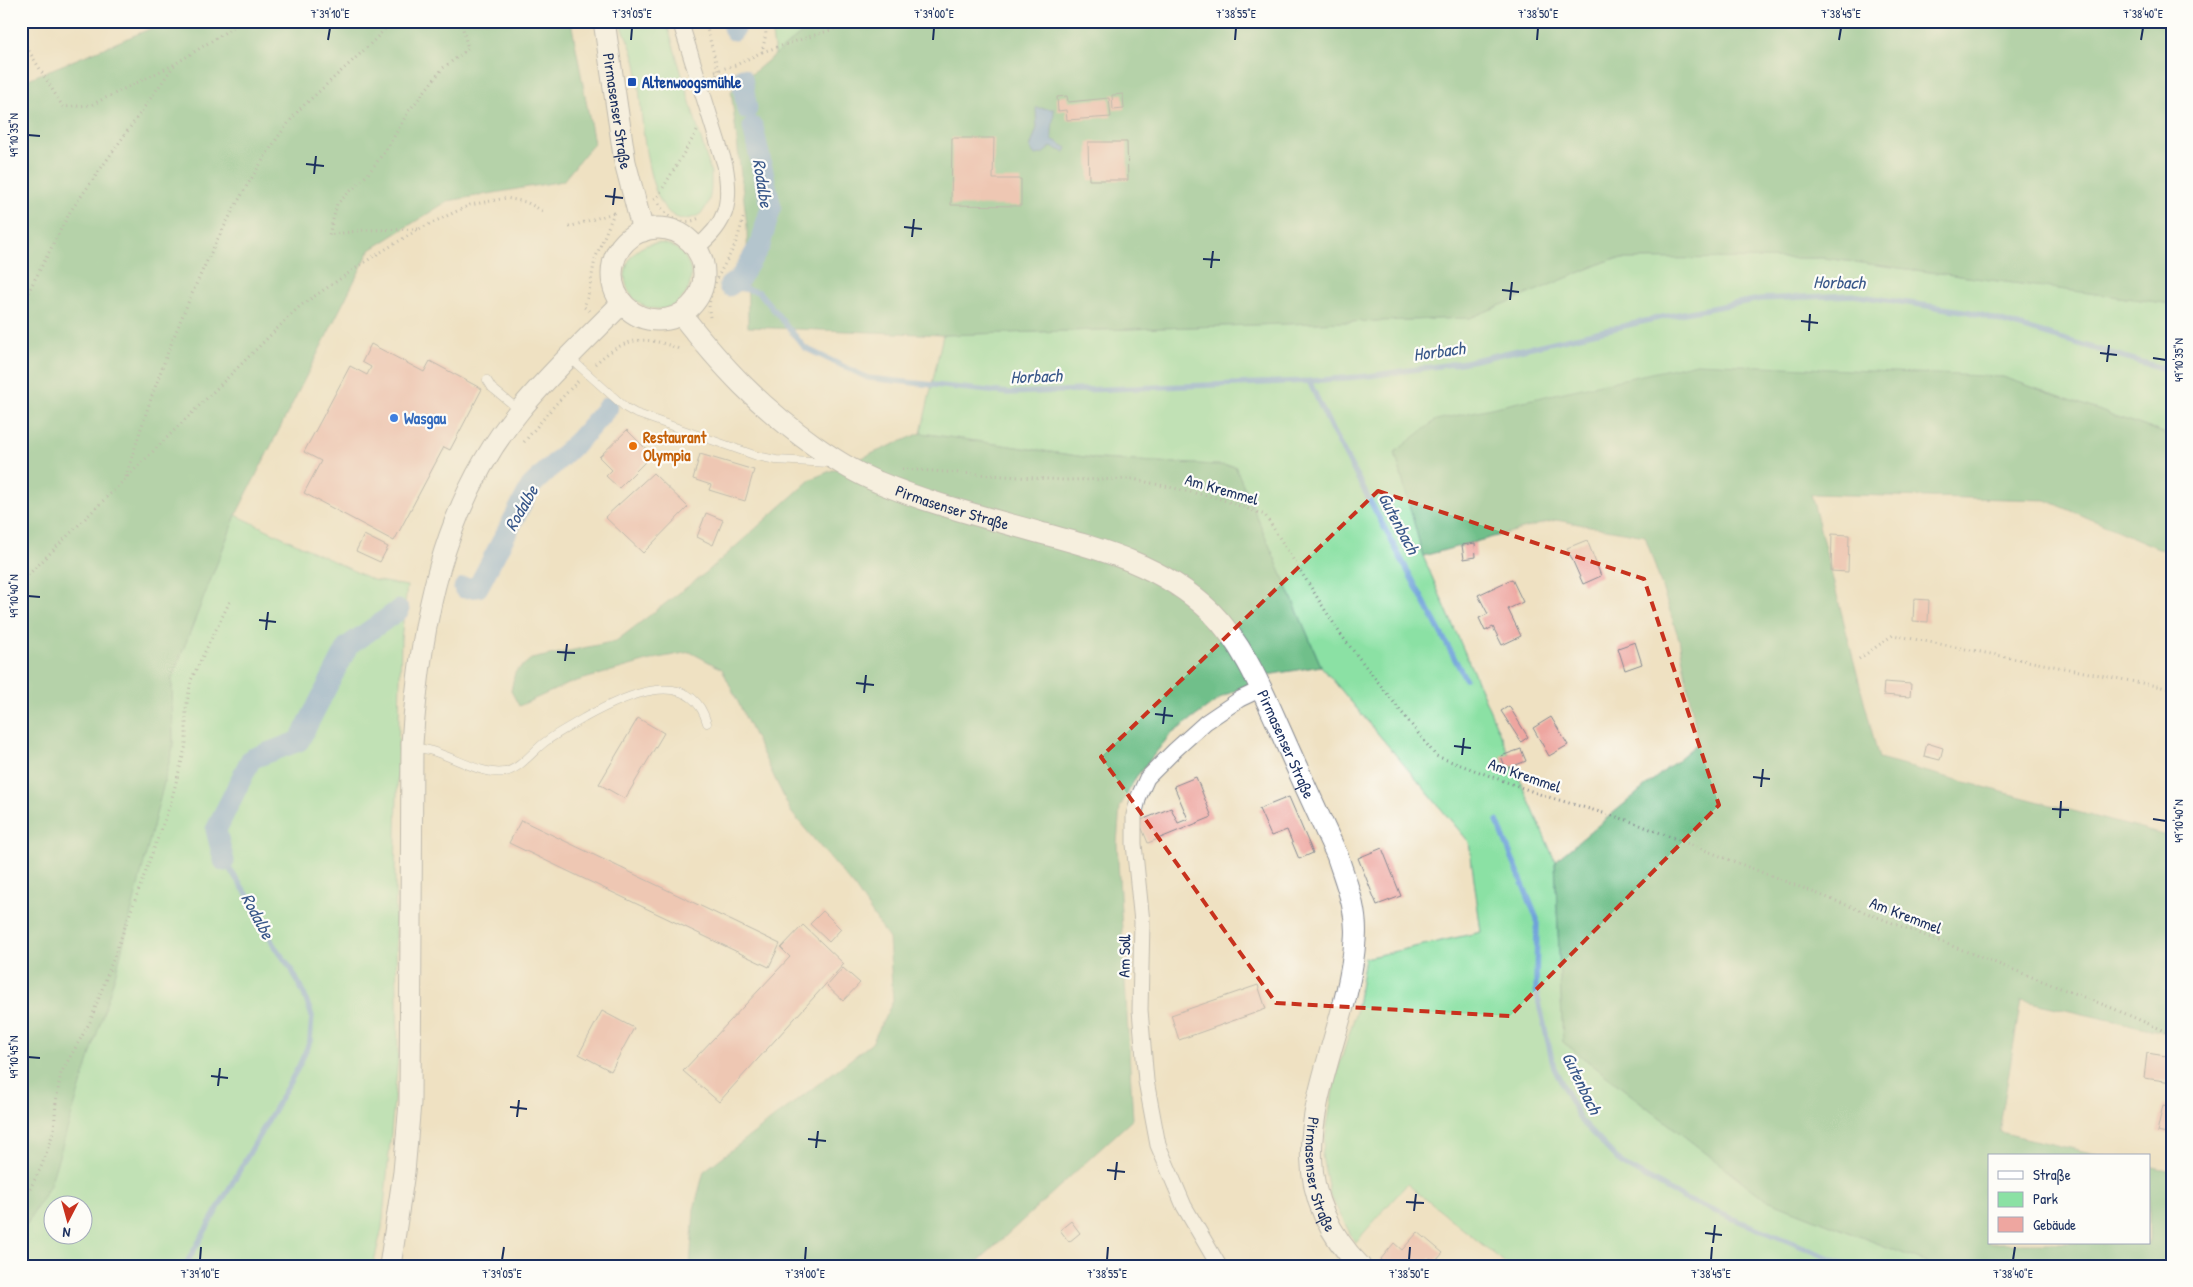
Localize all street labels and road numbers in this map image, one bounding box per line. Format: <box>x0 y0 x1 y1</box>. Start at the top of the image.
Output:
street label: Pirmasenser Straße <box>598 52 638 172</box>
street label: Am Kremmel <box>1183 468 1262 510</box>
street label: Pirmasenser Straße <box>893 479 1012 535</box>
street label: Pirmasenser Straße <box>1252 686 1321 802</box>
street label: Am Kremmel <box>1486 752 1565 798</box>
street label: Am Kremmel <box>1867 891 1946 939</box>
street label: Am Soll <box>1113 934 1135 978</box>
street label: Pirmasenser Straße <box>1300 1115 1342 1236</box>

